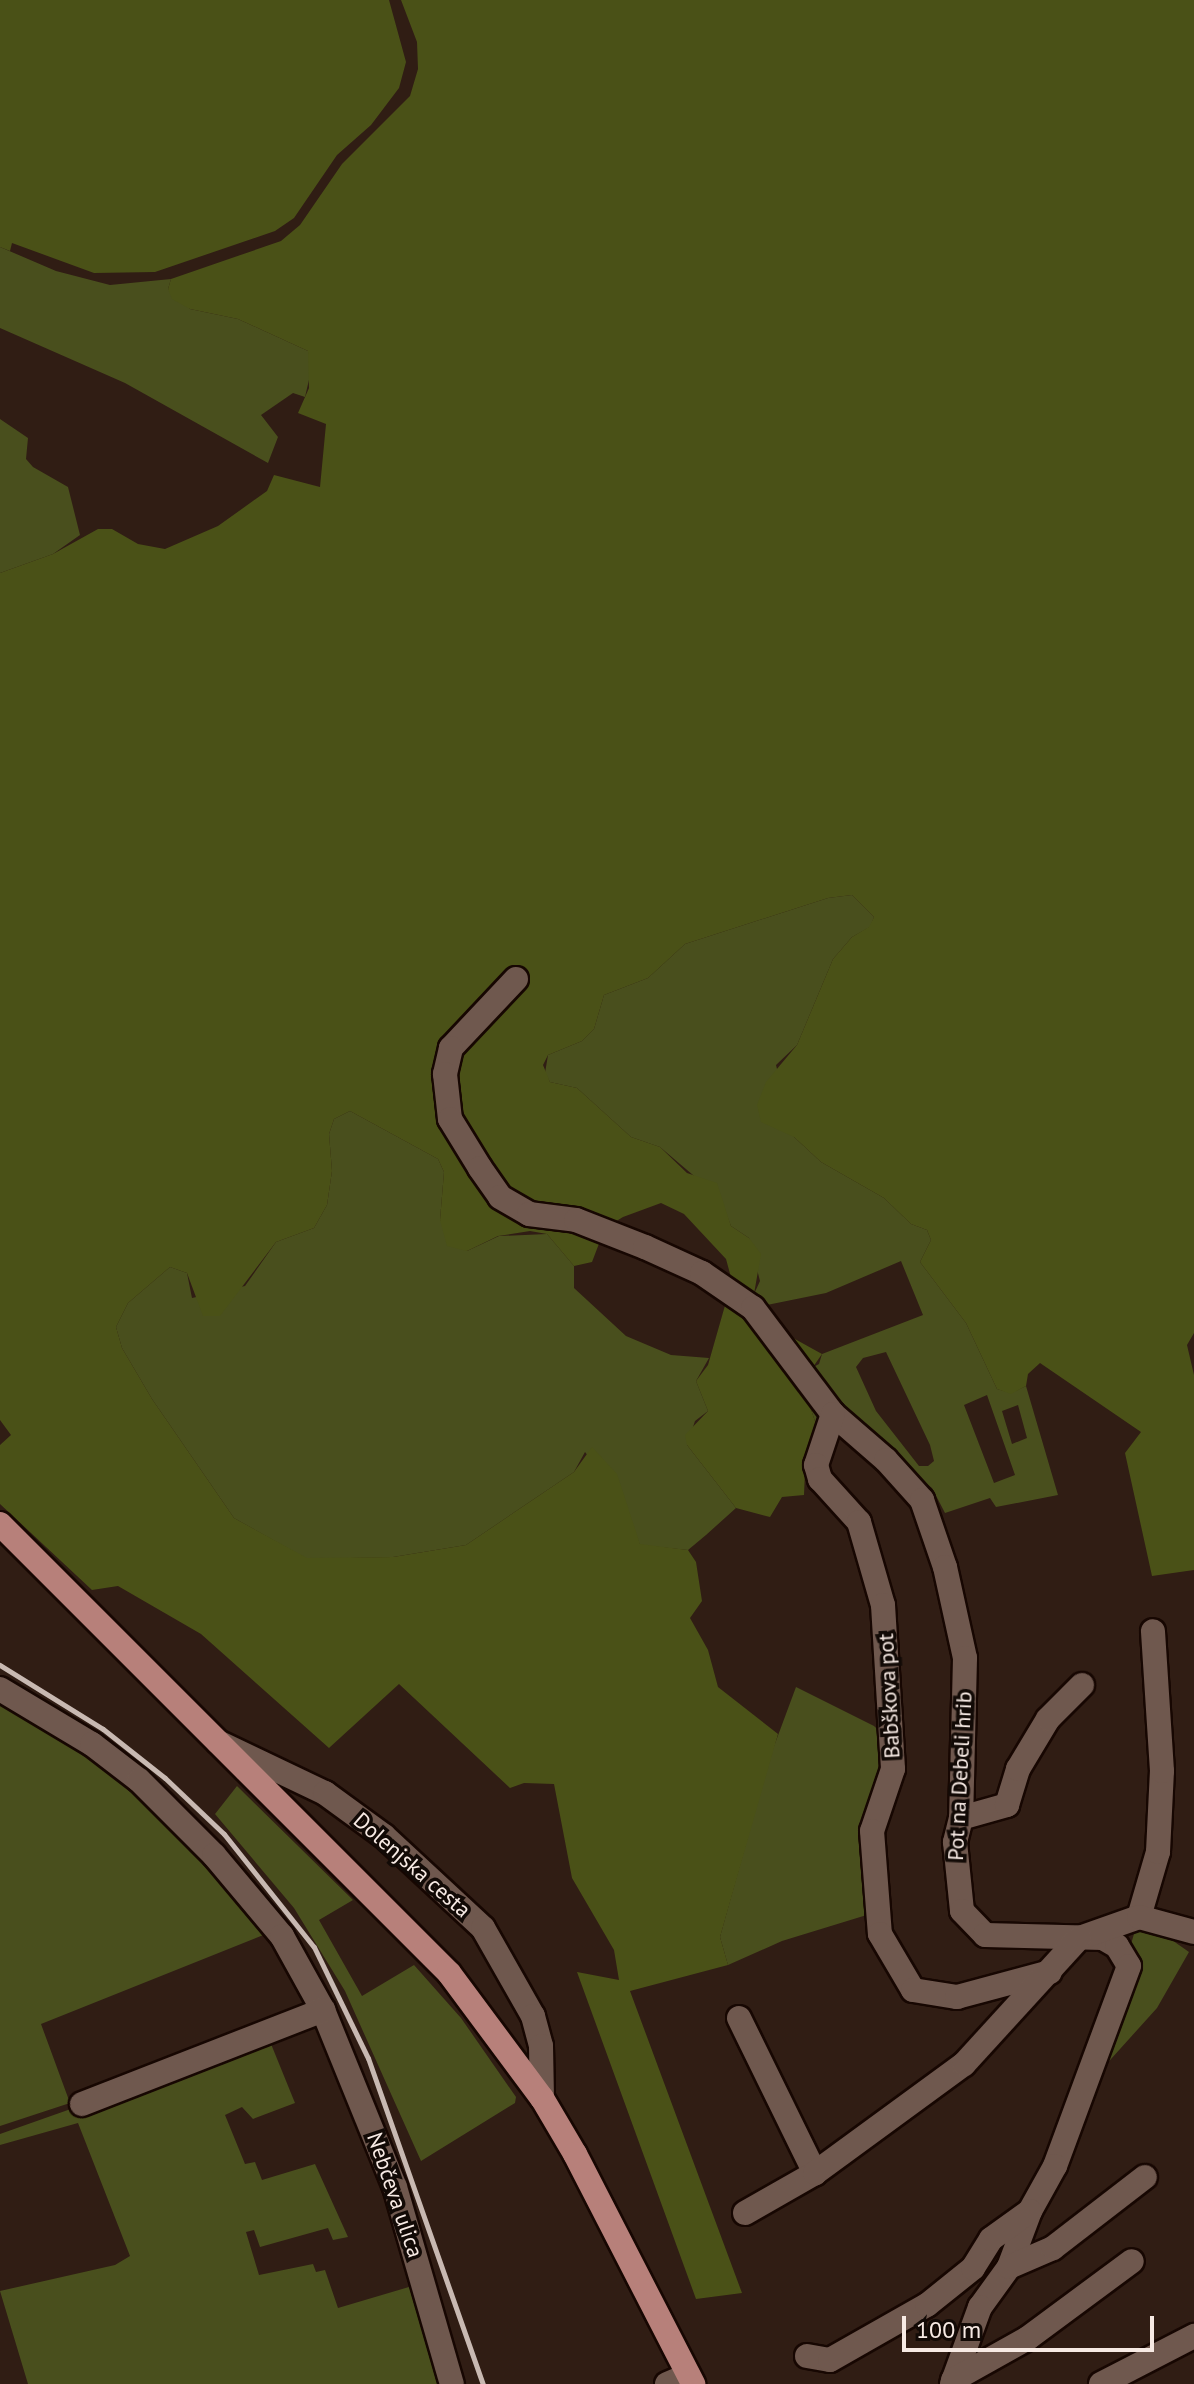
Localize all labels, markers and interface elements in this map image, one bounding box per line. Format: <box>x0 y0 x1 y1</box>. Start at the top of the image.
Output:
street label: Babškova pot <box>873 1633 905 1759</box>
street label: Pot na Debeli hrib <box>942 1691 978 1861</box>
street label: Dolenjska cesta <box>348 1807 476 1923</box>
street label: Nebčeva ulica <box>361 2129 429 2261</box>
scale bar <box>906 2300 1158 2350</box>
text: 100 m <box>916 2314 981 2345</box>

